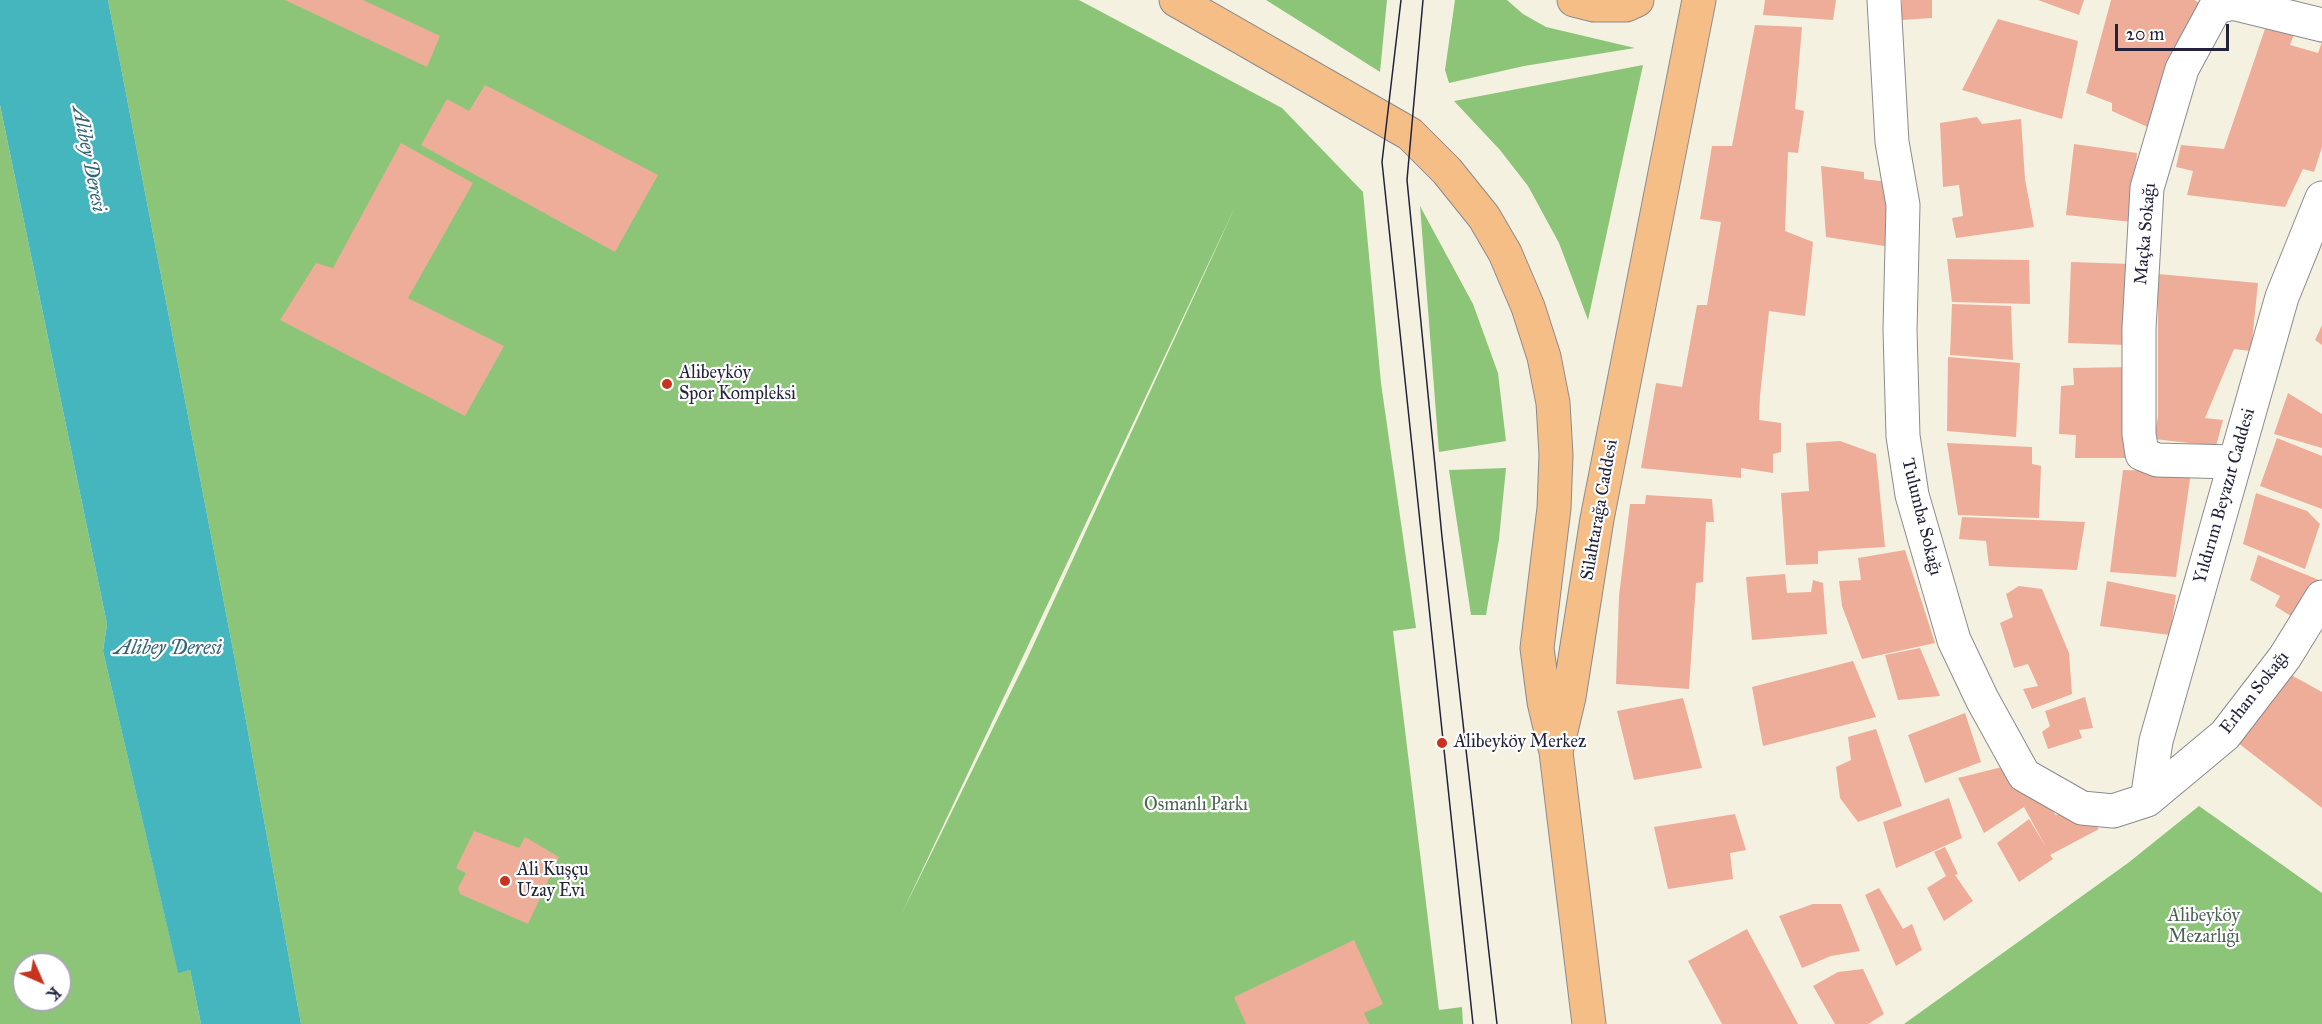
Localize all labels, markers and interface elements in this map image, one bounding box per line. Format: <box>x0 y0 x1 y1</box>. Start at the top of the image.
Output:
scale bar <box>2118 12 2232 50</box>
text: 20 m <box>2126 23 2164 45</box>
water label: Alibey Deresi <box>66 104 110 214</box>
street label: Maçka Sokağı <box>2131 182 2161 286</box>
place label: Alibeyköy Spor Kompleksi <box>679 363 796 406</box>
marker: Alibeyköy Spor Kompleksi <box>660 377 674 391</box>
street label: Yıldırım Beyazıt Caddesi <box>2190 406 2260 586</box>
street label: Silahtarağa Caddesi <box>1577 438 1623 582</box>
street label: Tulumba Sokağı <box>1896 456 1946 578</box>
water label: Alibey Deresi <box>114 637 222 661</box>
street label: Erhan Sokağı <box>2216 647 2294 739</box>
place label: Alibeyköy Merkez <box>1454 732 1586 754</box>
marker: Alibeyköy Merkez <box>1435 736 1449 750</box>
park label: Osmanlı Parkı <box>1144 795 1248 817</box>
place label: Ali Kuşçu Uzay Evi <box>517 860 589 902</box>
marker: Ali Kuşçu Uzay Evi <box>498 874 512 888</box>
park label: Alibeyköy Mezarlığı <box>2168 906 2240 948</box>
north arrow <box>12 952 72 1012</box>
text: K <box>43 983 64 1004</box>

